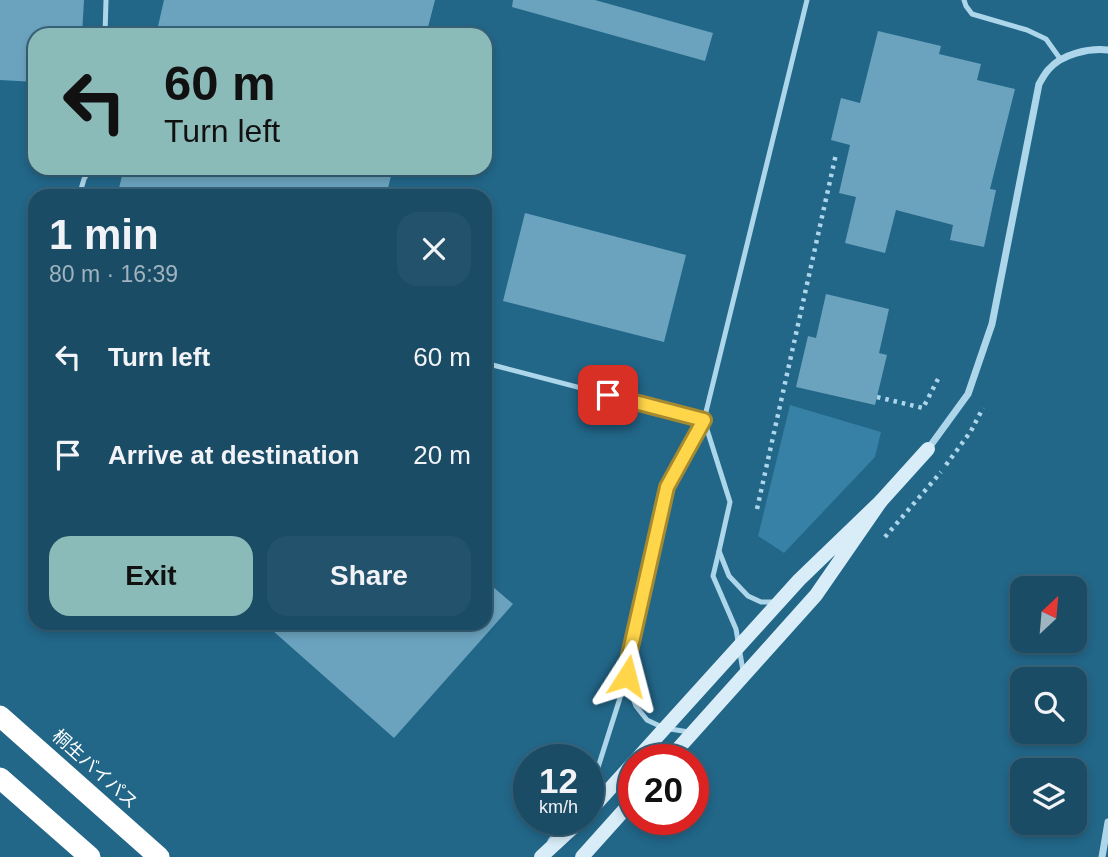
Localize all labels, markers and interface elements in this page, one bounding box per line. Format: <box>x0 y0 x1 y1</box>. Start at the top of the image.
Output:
icon: left <box>49 56 140 147</box>
text: 60 m <box>164 56 276 110</box>
text: Turn left <box>164 113 280 149</box>
text: 1 min <box>49 211 159 258</box>
button: close <box>397 212 471 286</box>
text: 80 m · 16:39 <box>49 261 178 287</box>
icon: left <box>49 338 87 376</box>
text: Turn left <box>108 342 210 372</box>
text: 60 m <box>413 342 471 372</box>
pin <box>578 365 638 425</box>
icon: arrive <box>589 376 627 414</box>
icon: arrive <box>49 436 87 474</box>
text: Arrive at destination <box>108 440 359 470</box>
text: 20 m <box>413 440 471 470</box>
button: Exit <box>49 536 253 616</box>
button: Share <box>267 536 471 616</box>
north arrow <box>1010 576 1087 653</box>
map controls <box>1010 576 1087 835</box>
position arrow <box>590 639 664 713</box>
button: search <box>1010 667 1087 744</box>
street label: 桐生バイパス <box>48 726 142 812</box>
speed limit sign: 20 <box>618 744 709 835</box>
button: layers <box>1010 758 1087 835</box>
text: 12 <box>539 761 578 800</box>
text: km/h <box>539 797 578 817</box>

